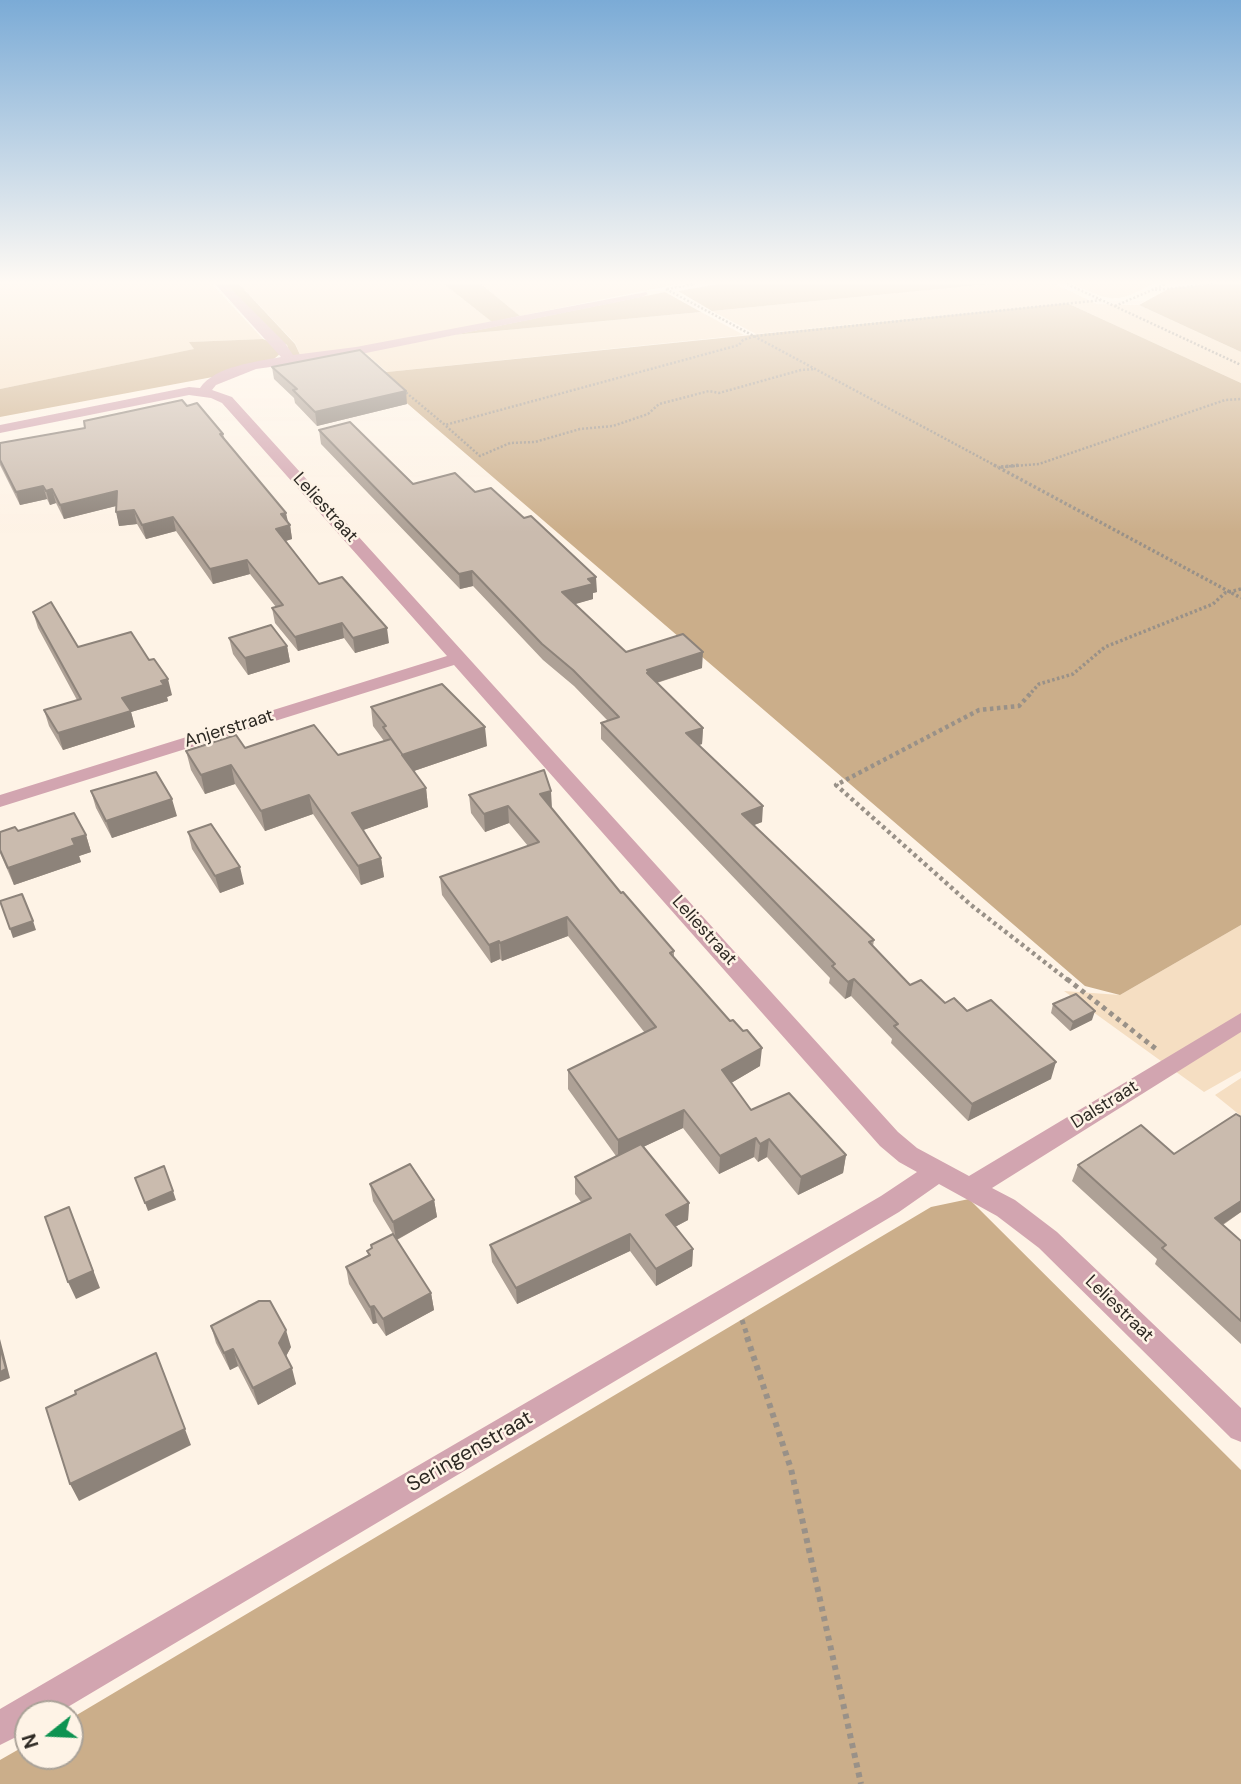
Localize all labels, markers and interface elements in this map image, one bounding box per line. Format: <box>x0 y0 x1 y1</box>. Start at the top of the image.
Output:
street label: Leliestraat <box>288 469 362 547</box>
street label: Anjerstraat <box>182 705 276 753</box>
street label: Leliestraat <box>667 892 741 970</box>
street label: Dalstraat <box>1068 1076 1142 1134</box>
street label: Leliestraat <box>1080 1271 1158 1347</box>
street label: Seringenstraat <box>403 1406 537 1498</box>
north arrow <box>14 1700 84 1770</box>
text: N <box>16 1731 44 1751</box>

